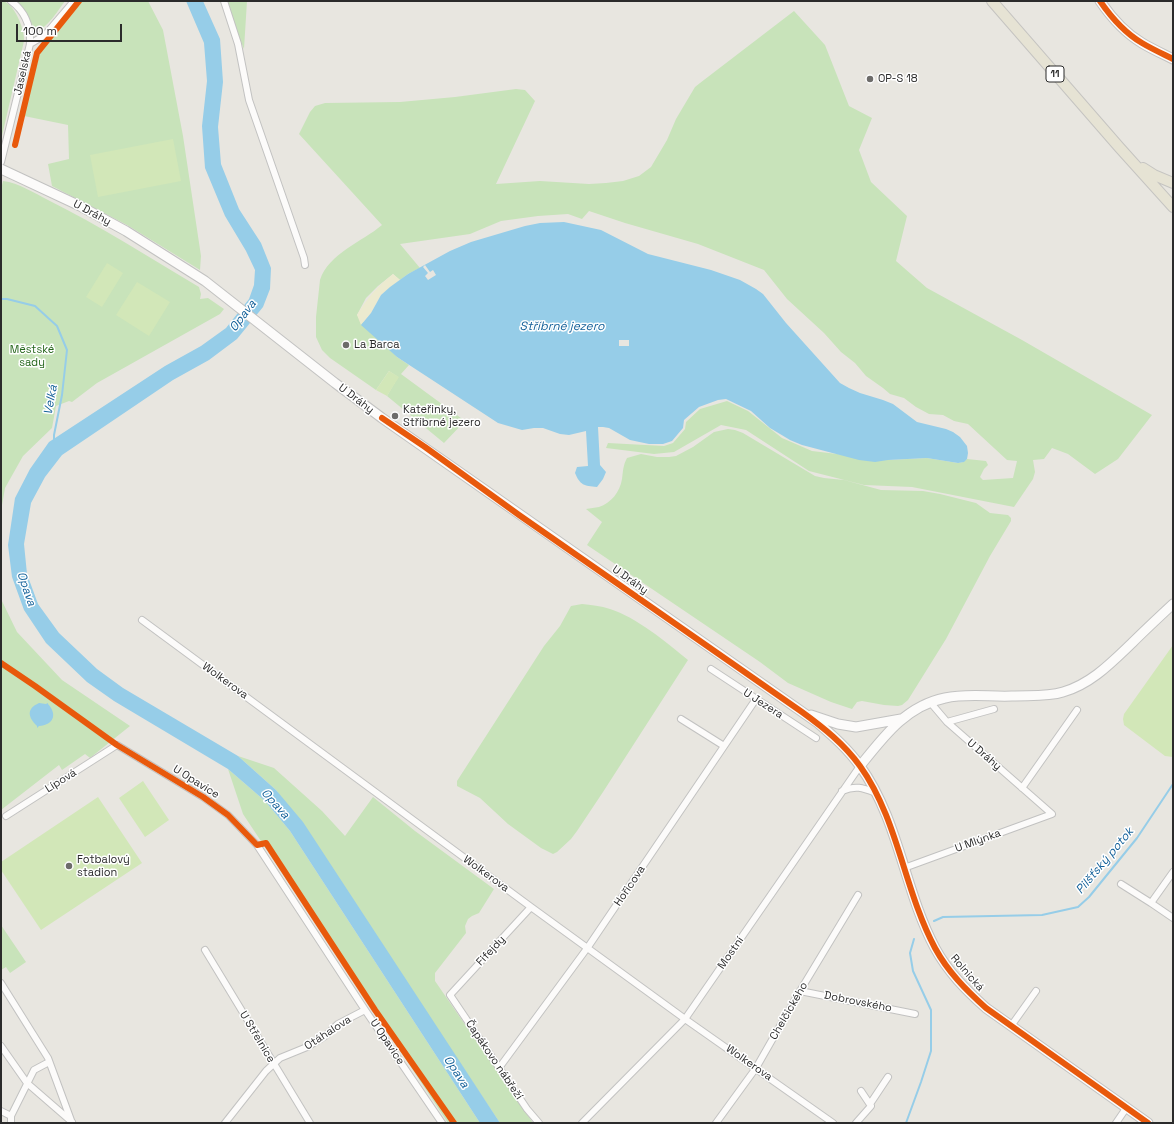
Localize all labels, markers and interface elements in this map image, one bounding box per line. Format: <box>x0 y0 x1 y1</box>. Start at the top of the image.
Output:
scale bar <box>18 16 124 42</box>
text: 100 m <box>23 23 57 39</box>
street label: Jaselská <box>11 49 35 97</box>
road number: 11 <box>1046 66 1064 82</box>
place label: OP-S 18 <box>878 72 918 86</box>
marker: OP-S 18 <box>865 74 875 84</box>
street label: U Dráhy <box>71 198 113 228</box>
water label: Opava <box>227 297 259 335</box>
water label: Stříbrné jezero <box>520 320 604 334</box>
place label: La Barca <box>354 338 400 352</box>
marker: La Barca <box>341 340 351 350</box>
park label: Městské sady <box>10 343 54 369</box>
street label: U Dráhy <box>336 381 376 417</box>
water label: Velká <box>41 384 61 416</box>
place label: Kateřinky, Stříbrné jezero <box>403 403 481 429</box>
marker: Kateřinky, Stříbrné jezero <box>390 411 400 421</box>
street label: U Dráhy <box>609 563 651 597</box>
water label: Opava <box>13 570 39 608</box>
street label: Wolkerova <box>199 660 251 702</box>
street label: U Jezera <box>741 686 785 722</box>
street label: U Dráhy <box>964 737 1004 773</box>
street label: U Opavice <box>170 763 222 801</box>
street label: Lípová <box>43 766 79 796</box>
water label: Opava <box>258 786 292 822</box>
water label: Pilšťský potok <box>1073 825 1137 897</box>
street label: U Mlýnka <box>953 827 1003 855</box>
place label: Fotbalový stadion <box>77 853 130 879</box>
street label: Wolkerova <box>460 853 512 895</box>
marker: Fotbalový stadion <box>64 861 74 871</box>
street label: Hořicova <box>612 863 648 909</box>
street label: Fifejdy <box>474 933 508 969</box>
street label: Mostní <box>715 934 747 972</box>
street label: Rolnická <box>947 952 987 994</box>
street label: Chelčického <box>767 980 811 1042</box>
street label: Dobrovského <box>823 989 893 1015</box>
street label: U Střelnice <box>236 1009 278 1065</box>
street label: Otáhalova <box>302 1013 354 1053</box>
street label: U Opavice <box>367 1017 407 1067</box>
street label: Čapákovo nábřeží <box>462 1018 526 1102</box>
street label: Wolkerova <box>723 1042 775 1084</box>
water label: Opava <box>440 1053 472 1091</box>

